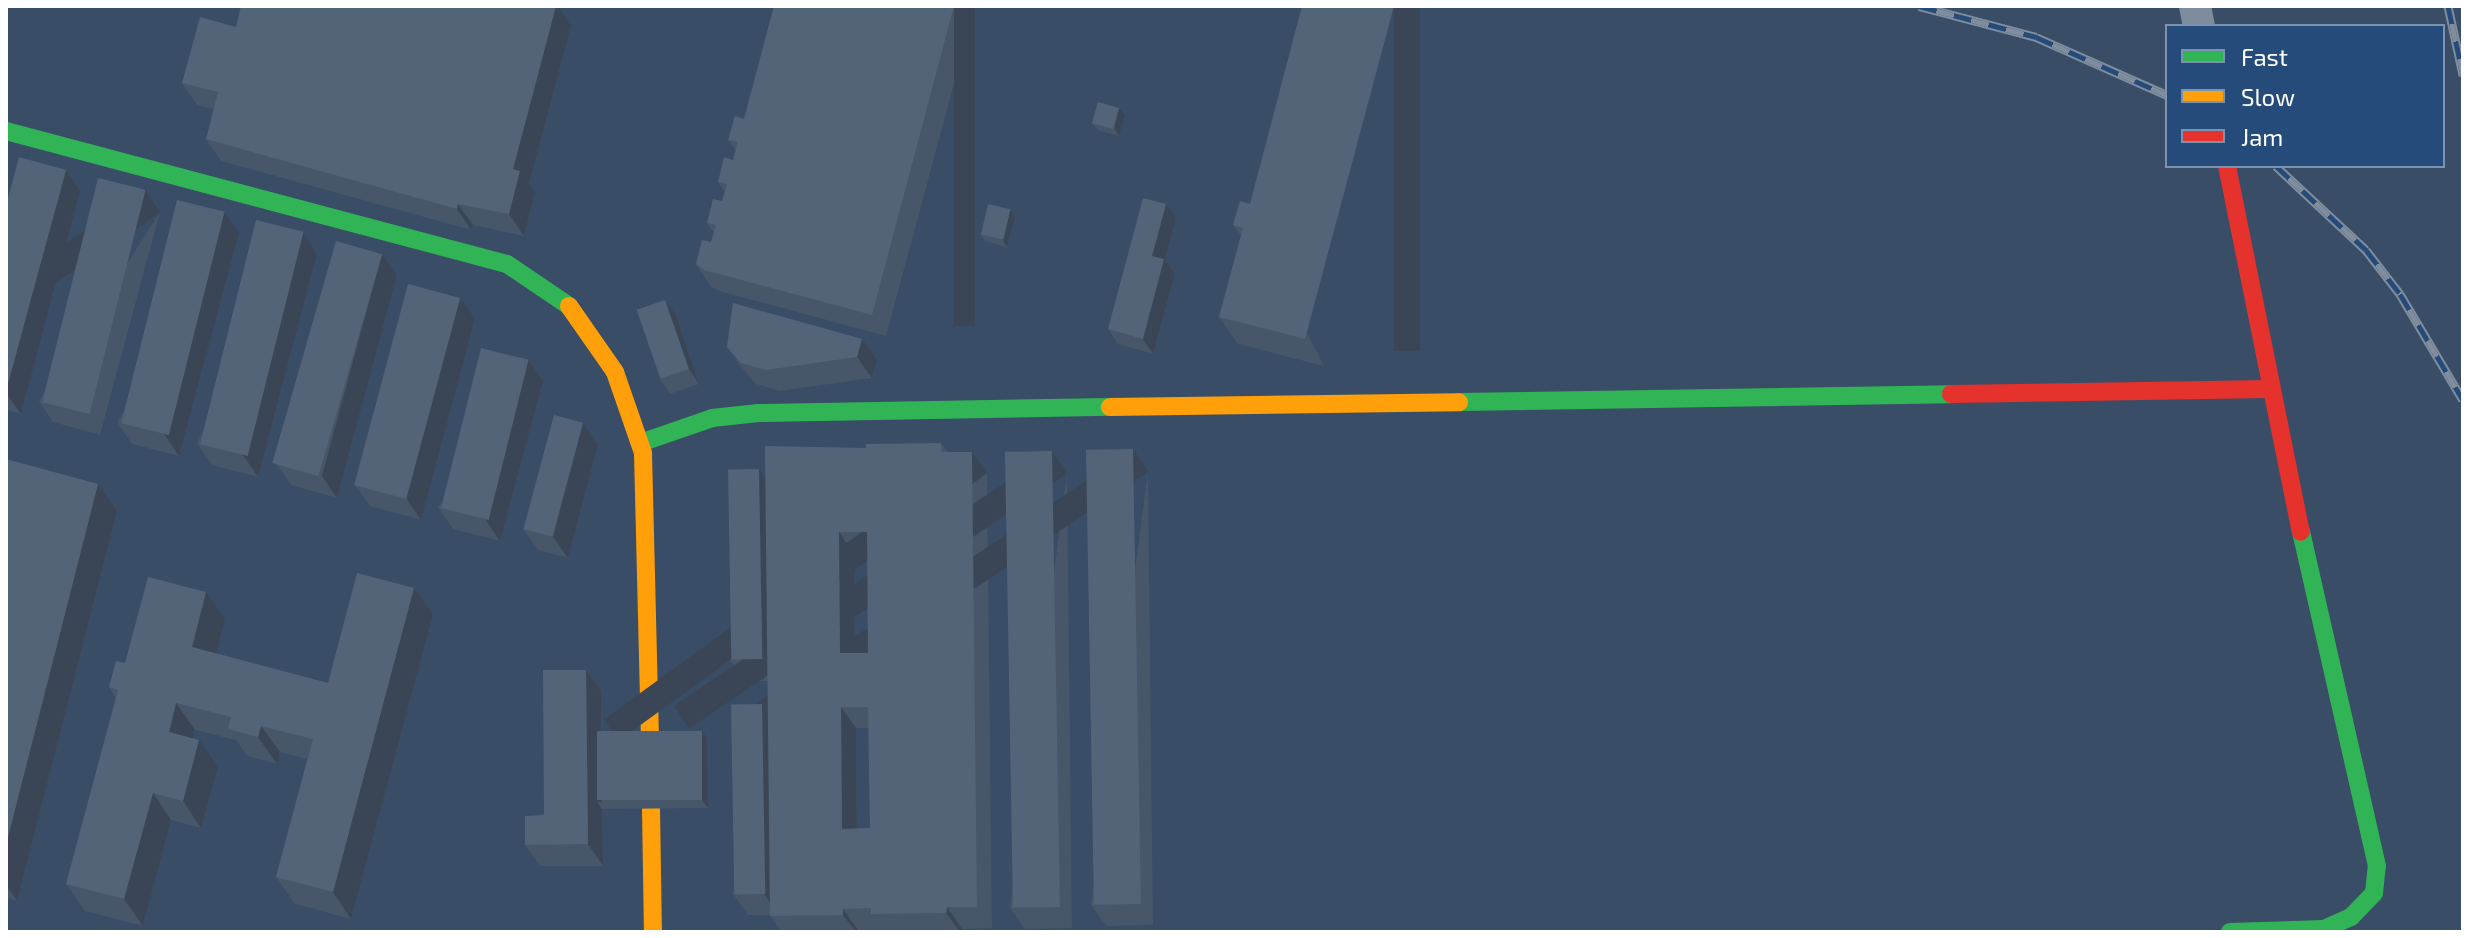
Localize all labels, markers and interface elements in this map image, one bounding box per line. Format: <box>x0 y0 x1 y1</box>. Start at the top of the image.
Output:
legend <box>2165 24 2445 168</box>
text: Fast <box>2241 42 2288 71</box>
text: Slow <box>2241 82 2295 111</box>
text: Jam <box>2241 122 2283 151</box>

